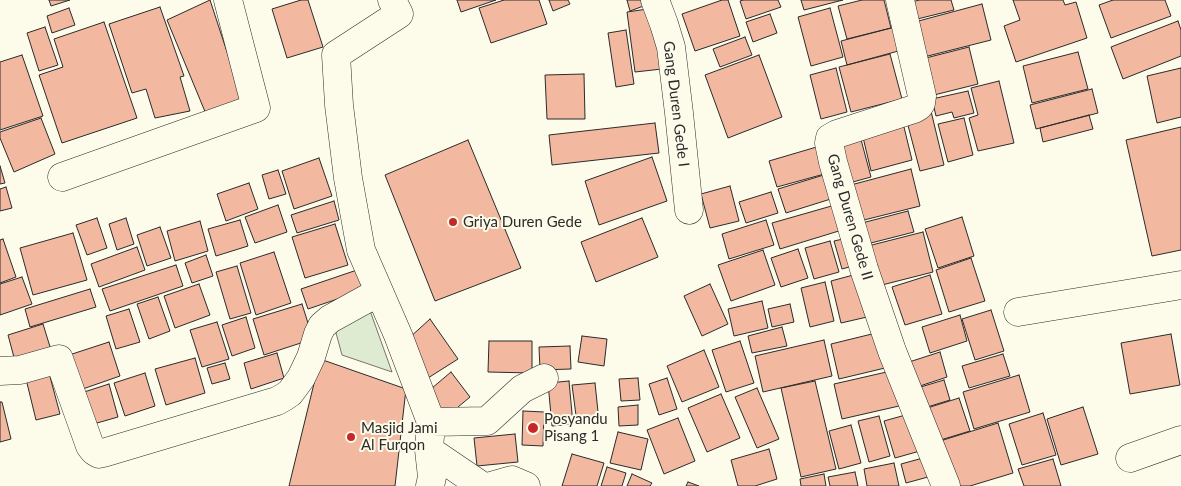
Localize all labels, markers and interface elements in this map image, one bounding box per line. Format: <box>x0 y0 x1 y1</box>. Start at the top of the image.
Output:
street label: Gang Duren Gede I <box>659 40 693 168</box>
street label: Gang Duren Gede II <box>823 152 877 282</box>
place label: Griya Duren Gede <box>463 213 582 231</box>
marker: Griya Duren Gede <box>447 216 459 228</box>
place label: Posyandu Pisang 1 <box>544 410 608 445</box>
place label: Masjid Jami Al Furqon <box>361 419 438 454</box>
marker: Posyandu Pisang 1 <box>526 421 540 435</box>
marker: Masjid Jami Al Furqon <box>345 431 357 443</box>

